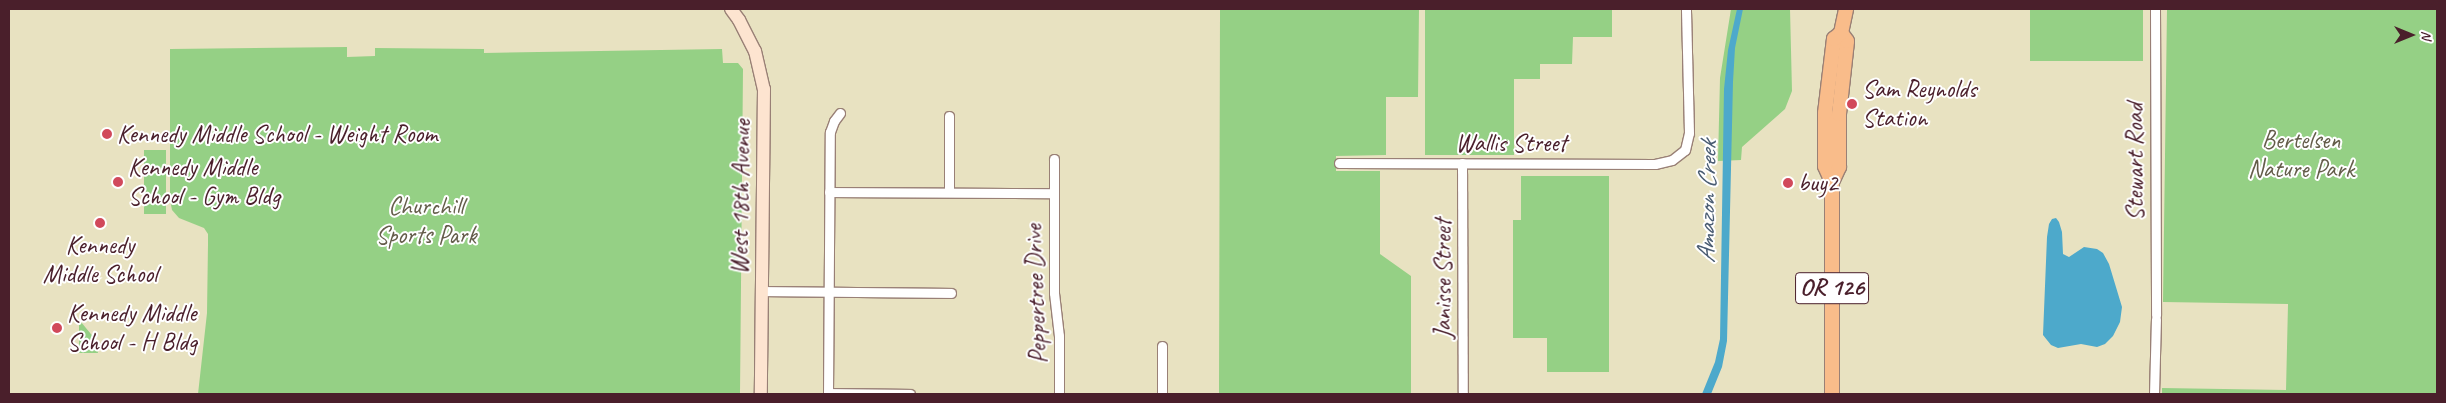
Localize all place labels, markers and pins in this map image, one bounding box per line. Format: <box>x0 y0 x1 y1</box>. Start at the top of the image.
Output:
place label: Sam Reynolds Station <box>1862 75 1977 134</box>
marker: Sam Reynolds Station <box>1846 98 1858 110</box>
place label: Kennedy Middle School - Weight Room <box>117 119 437 149</box>
marker: Kennedy Middle School - Weight Room <box>101 128 113 140</box>
place label: Kennedy Middle School - Gym Bldg <box>128 153 280 212</box>
place label: buy2 <box>1798 168 1838 198</box>
marker: Kennedy Middle School - Gym Bldg <box>112 176 124 188</box>
marker: buy2 <box>1782 177 1794 189</box>
marker: Kennedy Middle School <box>94 217 106 229</box>
place label: Kennedy Middle School <box>43 231 157 290</box>
place label: Kennedy Middle School - H Bldg <box>67 299 197 358</box>
marker: Kennedy Middle School - H Bldg <box>51 322 63 334</box>

